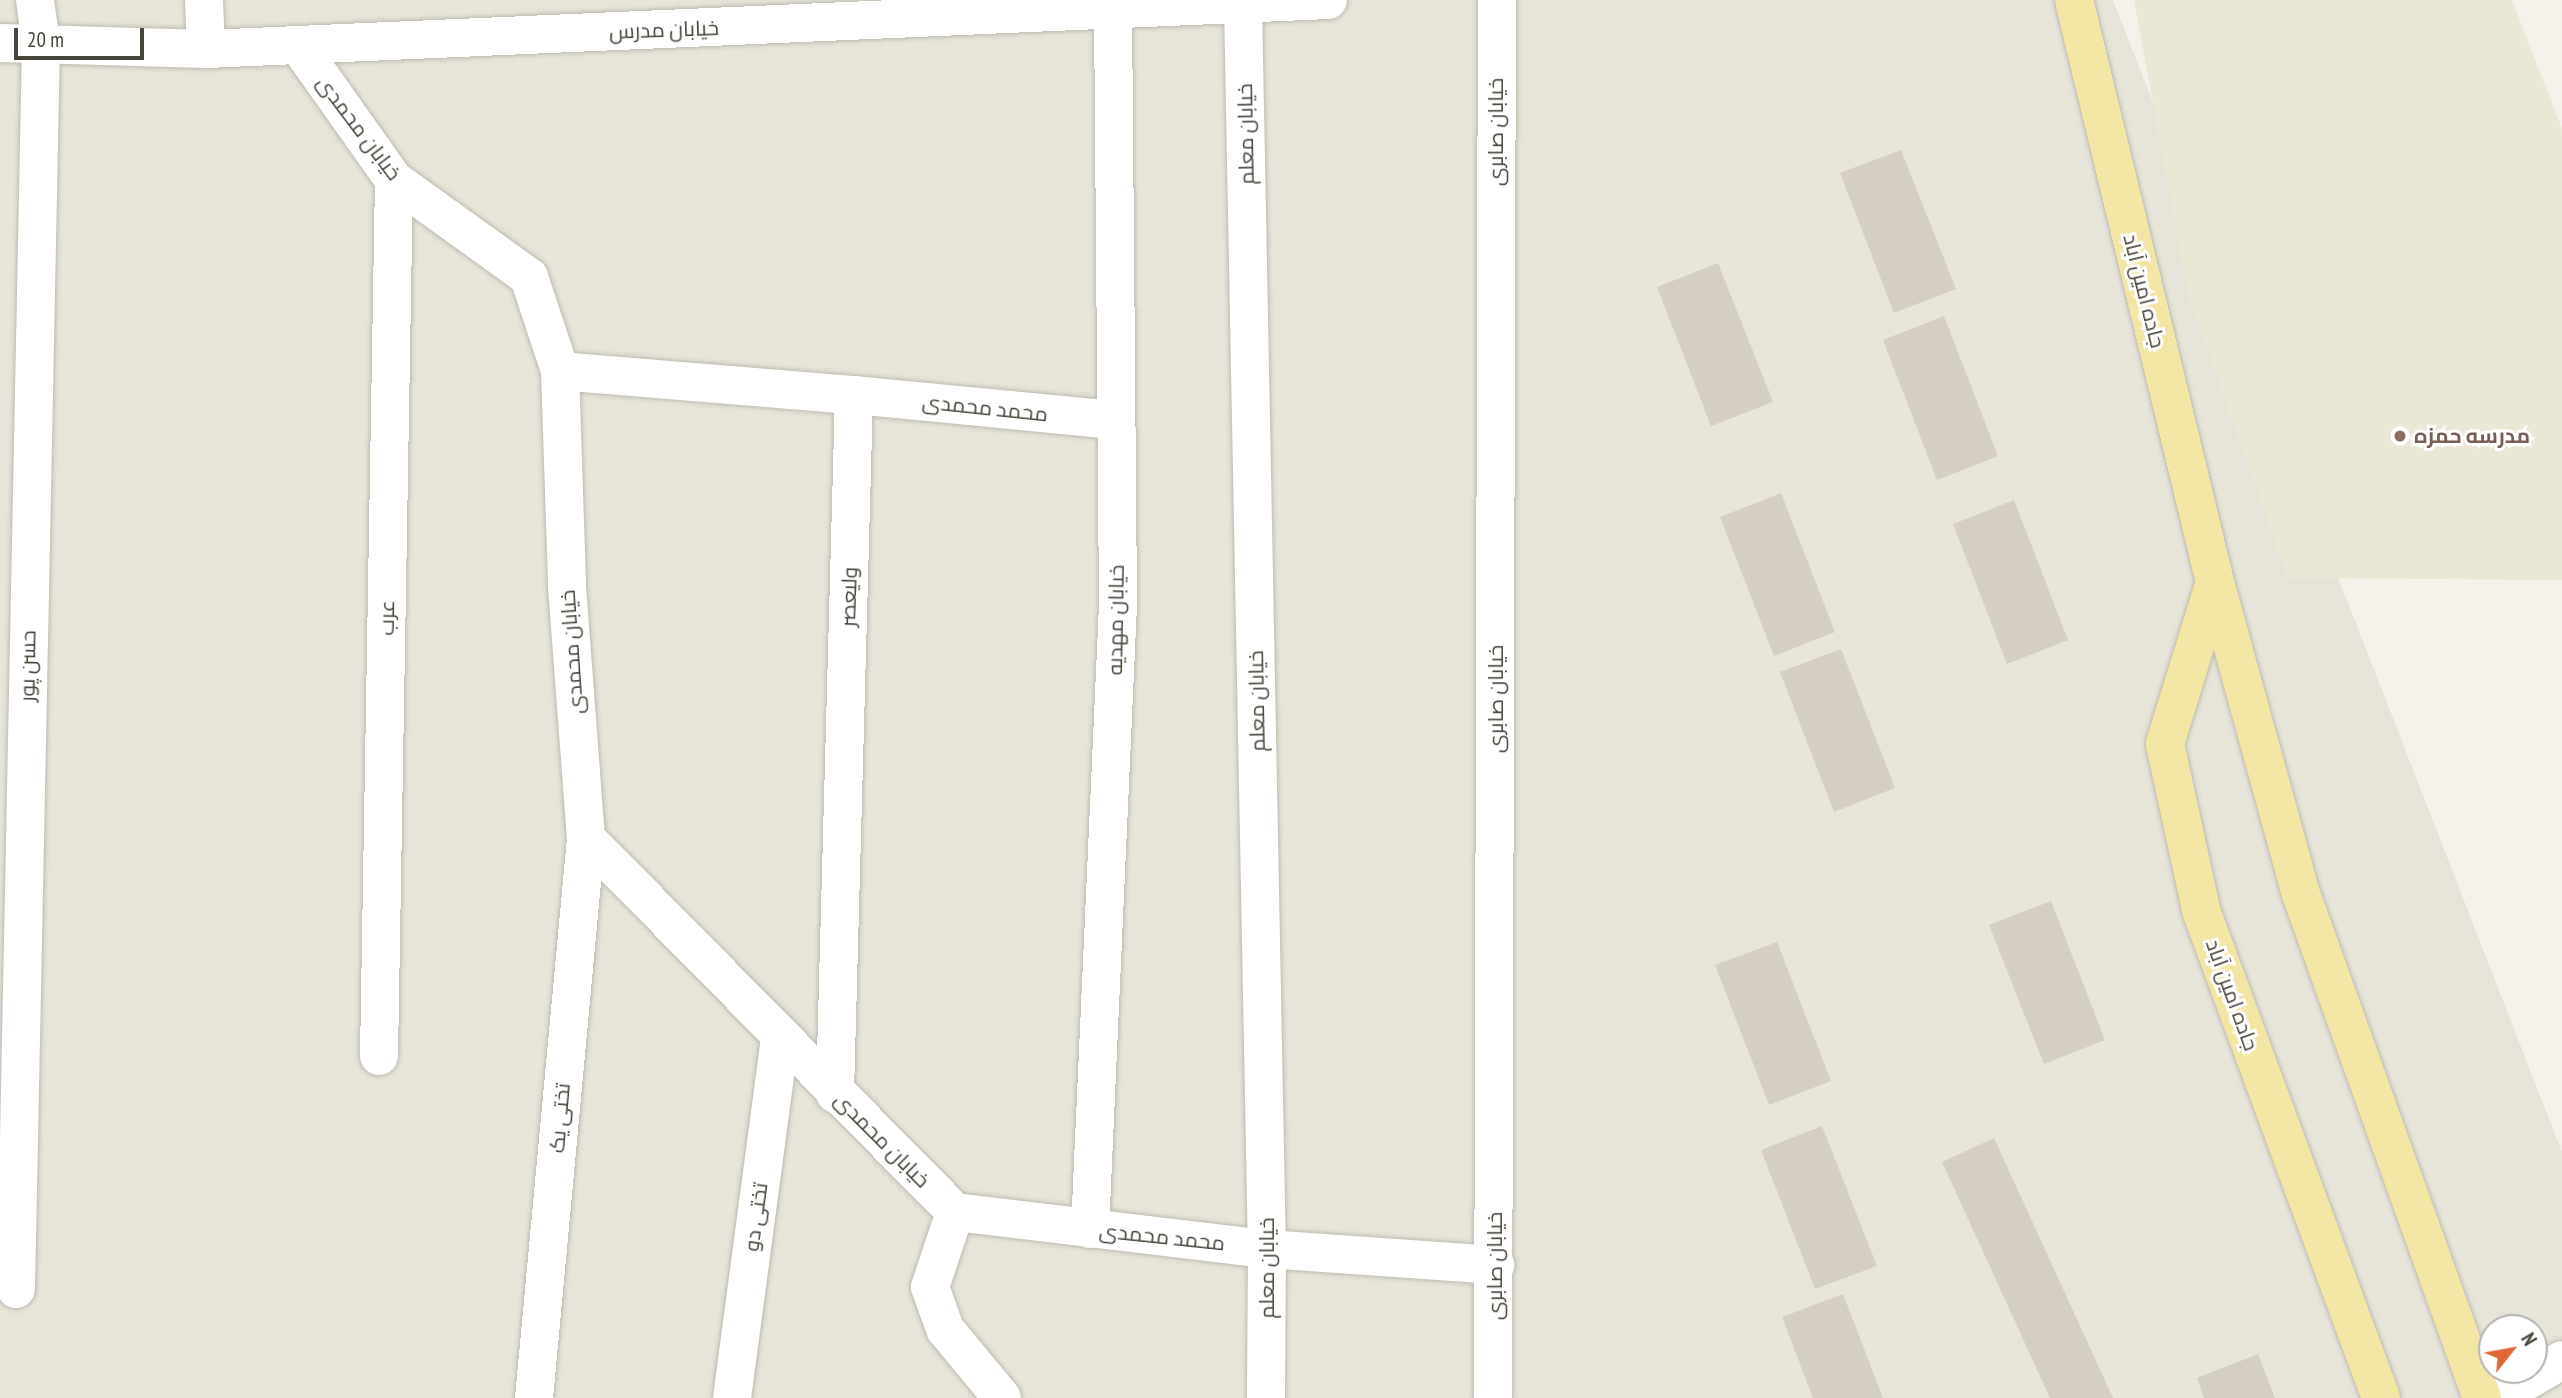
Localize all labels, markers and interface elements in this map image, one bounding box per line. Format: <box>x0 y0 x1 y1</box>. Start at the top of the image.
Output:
scale bar <box>18 14 147 58</box>
street label: خیابان مدرس <box>609 15 719 45</box>
text: 20 m <box>27 26 64 53</box>
street label: خیابان محمدی <box>311 71 407 185</box>
street label: خیابان صابری <box>1483 78 1509 186</box>
street label: خیابان معلم <box>1233 83 1259 185</box>
street label: جاده امین آباد <box>2118 231 2170 351</box>
street label: محمد محمدی <box>921 389 1049 427</box>
place label: مدرسه حمزه <box>2414 423 2530 449</box>
marker: مدرسه حمزه <box>2392 428 2408 444</box>
street label: خیابان مهدیه <box>1102 564 1130 676</box>
street label: ولیعصر <box>835 566 863 628</box>
street label: خیابان محمدی <box>555 589 589 715</box>
street label: عرب <box>374 600 400 636</box>
street label: حسن پور <box>15 630 41 702</box>
street label: خیابان صابری <box>1483 645 1509 753</box>
street label: خیابان معلم <box>1244 650 1270 752</box>
street label: جاده امین آباد <box>2200 936 2264 1054</box>
street label: تختی یک <box>544 1082 576 1154</box>
street label: خیابان محمدی <box>829 1087 935 1193</box>
street label: تختی دو <box>739 1181 773 1253</box>
street label: خیابان صابری <box>1482 1212 1508 1320</box>
street label: خیابان معلم <box>1254 1217 1280 1319</box>
street label: محمد محمدی <box>1098 1218 1226 1256</box>
north arrow <box>2478 1314 2548 1384</box>
text: N <box>2516 1329 2542 1350</box>

